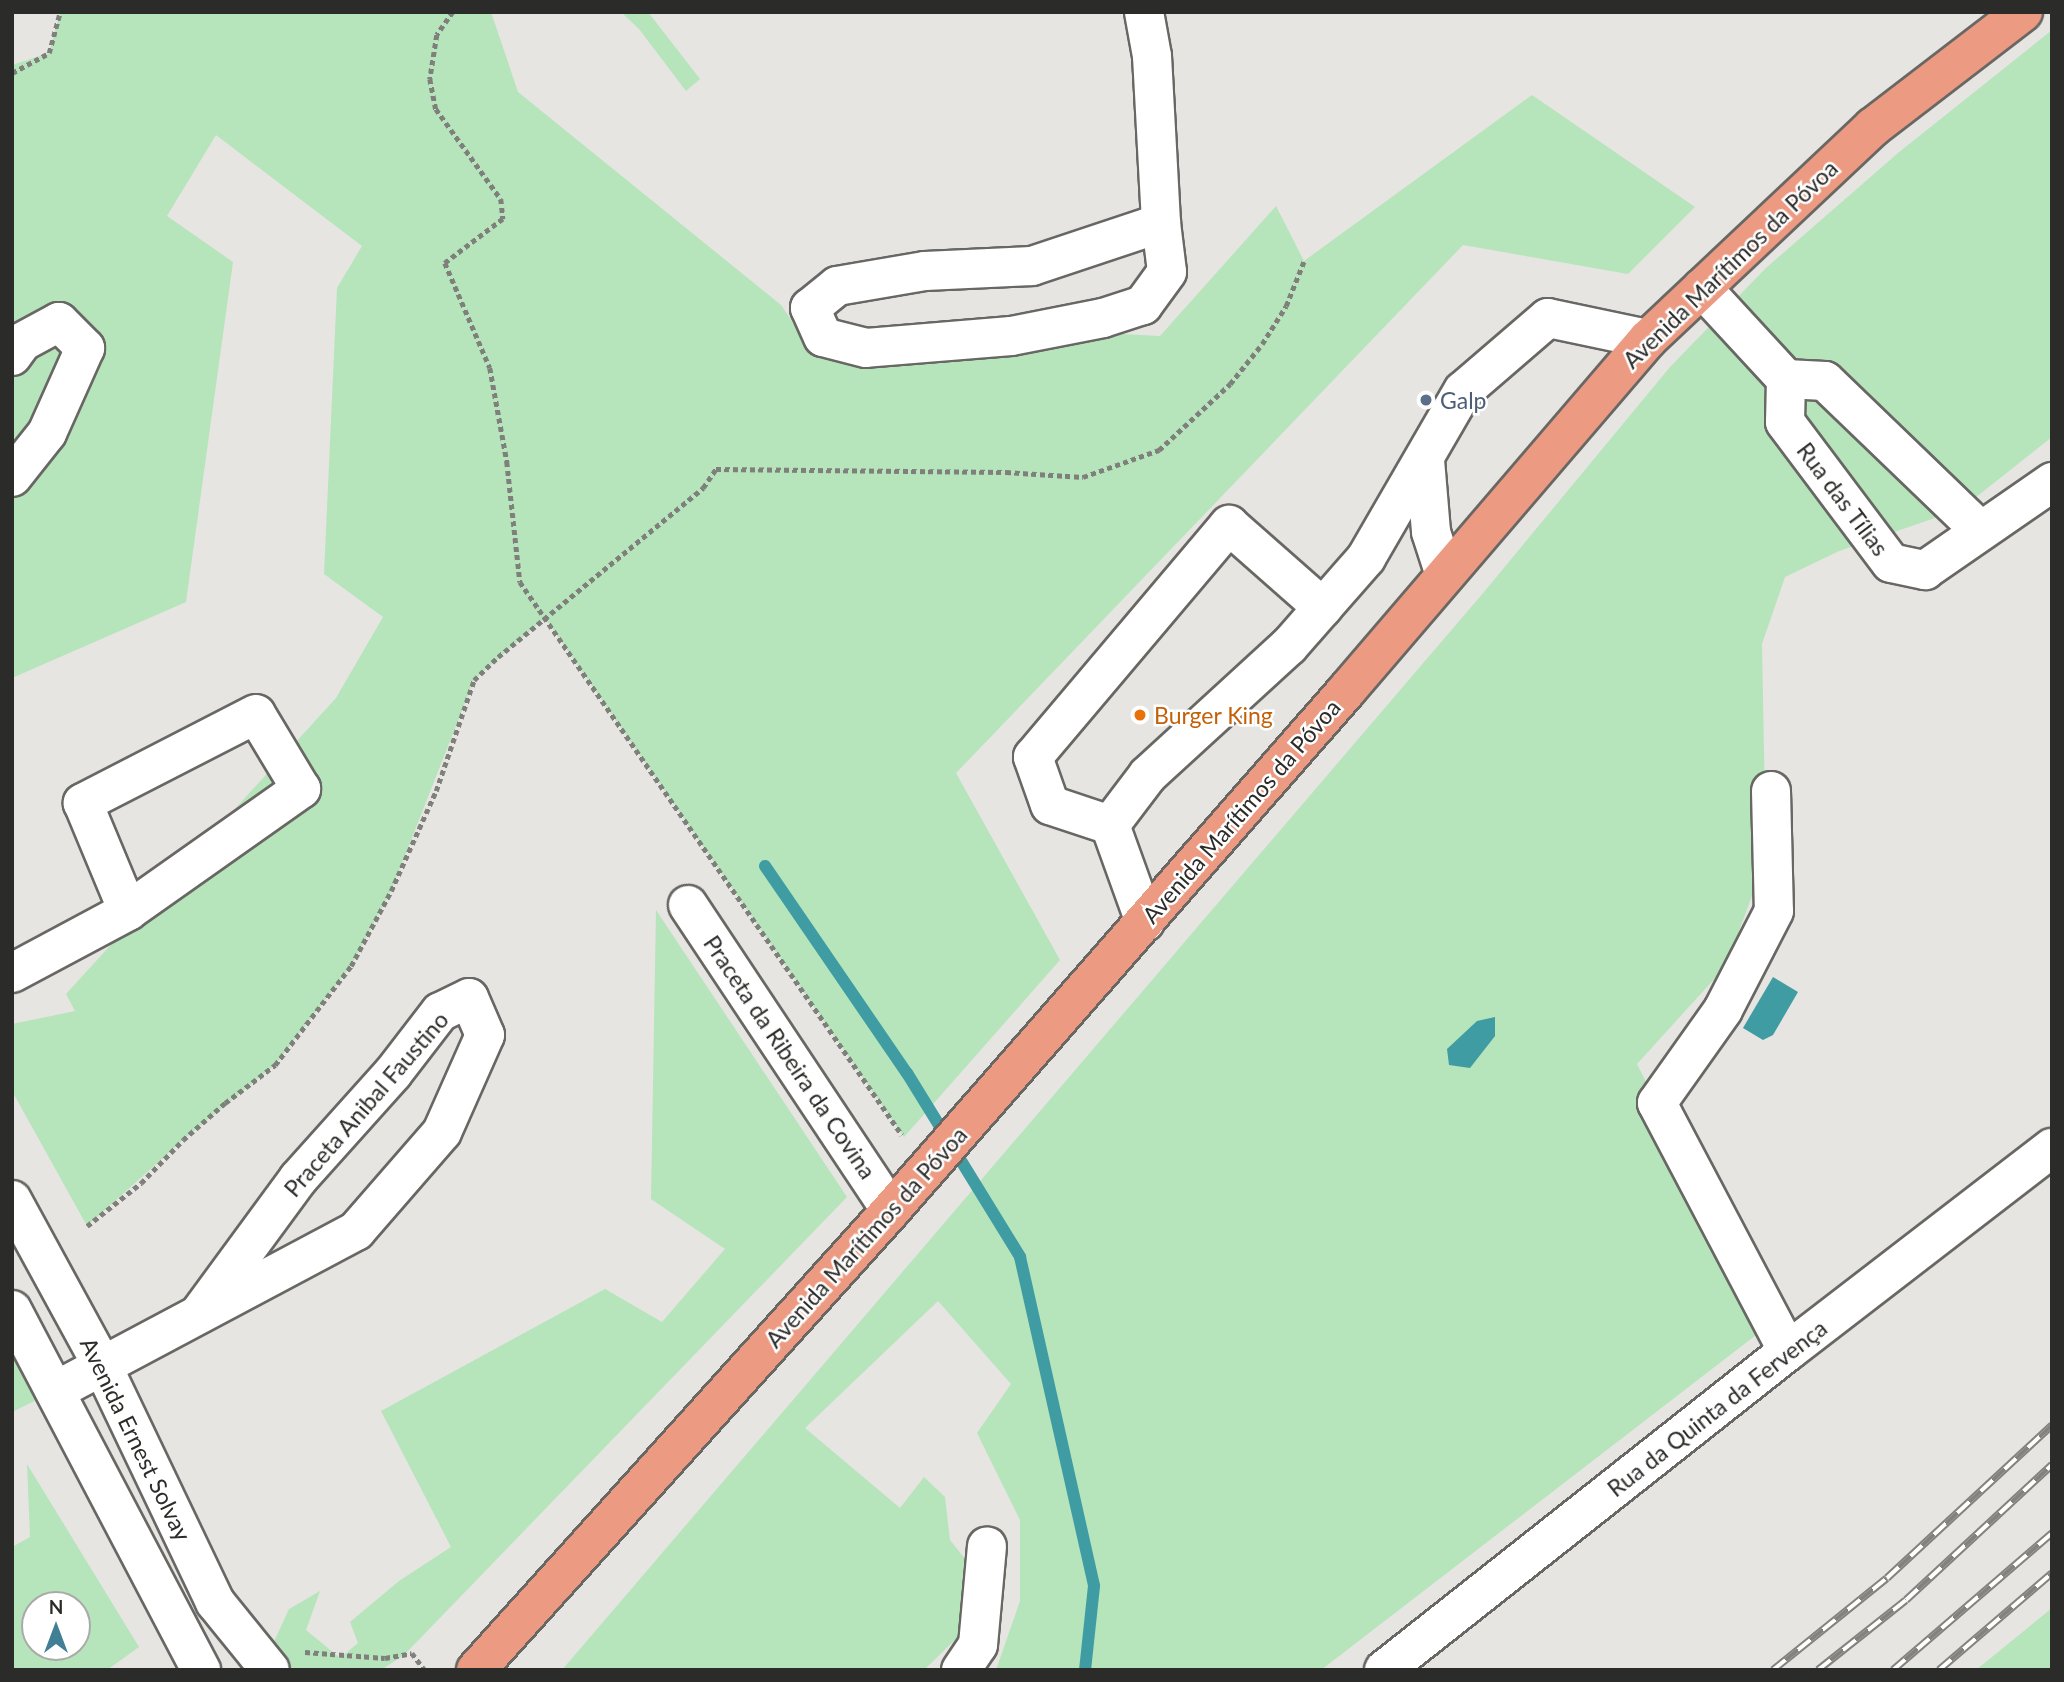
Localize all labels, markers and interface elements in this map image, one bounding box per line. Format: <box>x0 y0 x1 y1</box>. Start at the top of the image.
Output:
street label: Avenida Marítimos da Póvoa <box>1617 154 1843 374</box>
place label: Galp <box>1440 386 1486 414</box>
marker: Galp <box>1418 392 1434 408</box>
street label: Rua das Tílias <box>1791 437 1895 561</box>
street label: Avenida Marítimos da Póvoa <box>1136 694 1346 928</box>
place label: Burger King <box>1154 701 1273 729</box>
marker: Burger King <box>1132 707 1148 723</box>
street label: Praceta da Ribeira da Covina <box>698 930 882 1184</box>
street label: Praceta Anibal Faustino <box>278 1006 454 1202</box>
street label: Avenida Marítimos da Póvoa <box>760 1121 972 1353</box>
street label: Rua da Quinta da Fervença <box>1602 1314 1832 1502</box>
street label: Avenida Ernest Solvay <box>75 1333 197 1545</box>
north arrow <box>21 1591 91 1661</box>
text: N <box>49 1595 63 1618</box>

